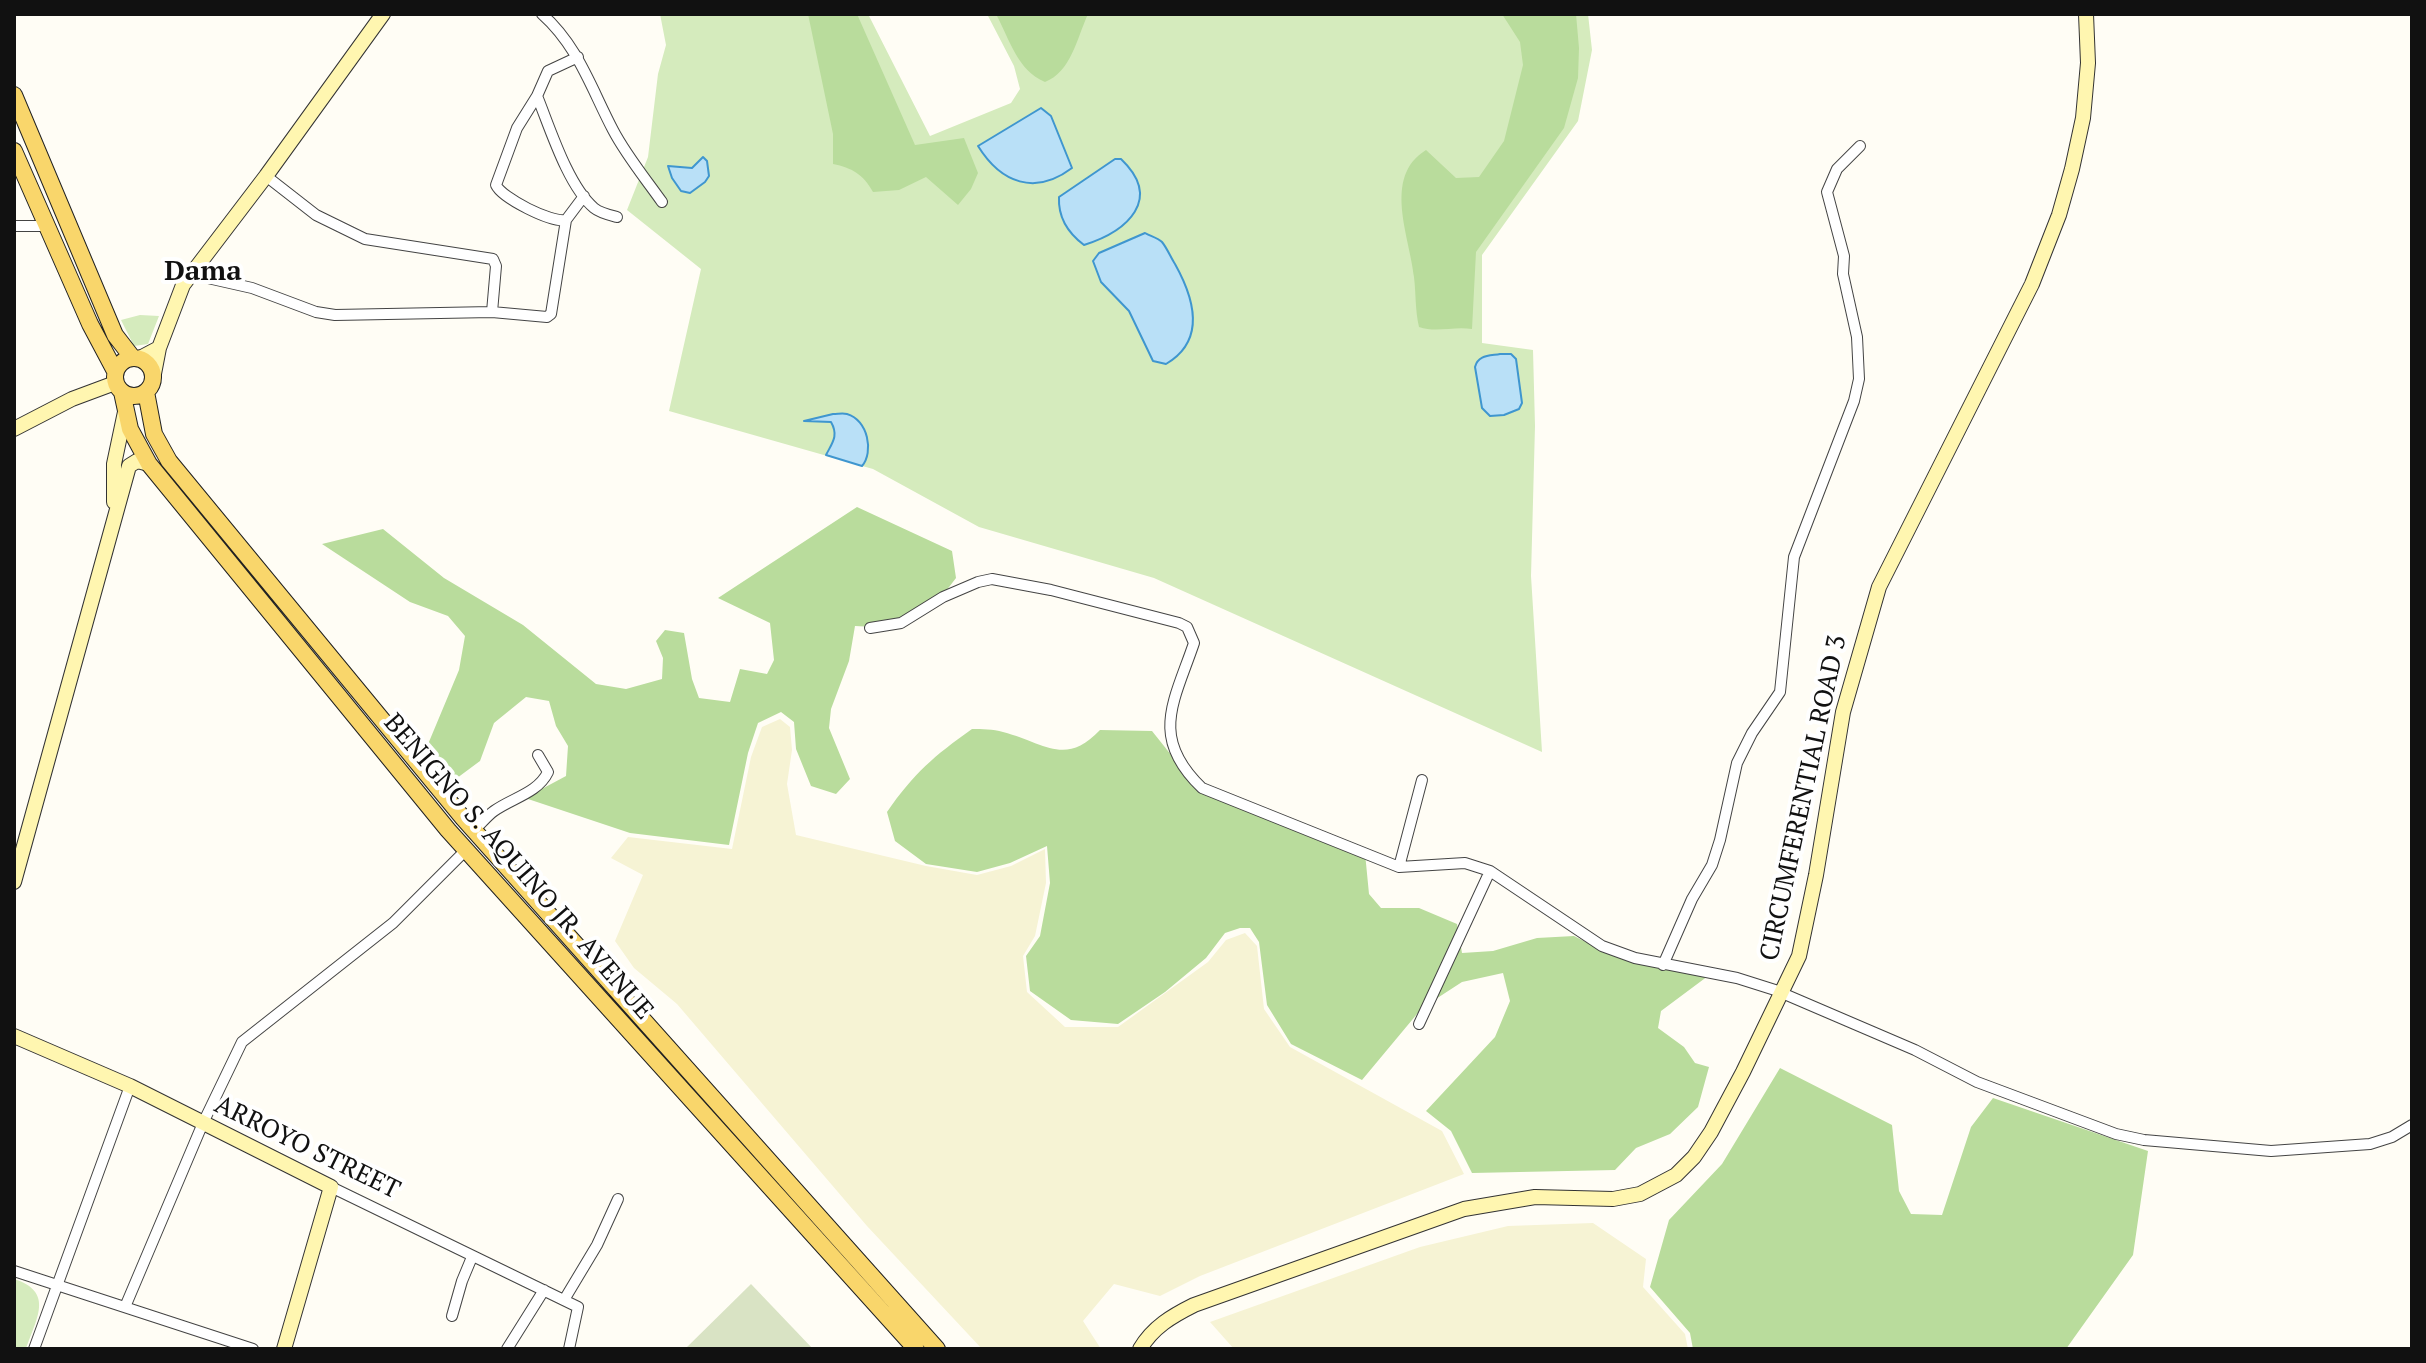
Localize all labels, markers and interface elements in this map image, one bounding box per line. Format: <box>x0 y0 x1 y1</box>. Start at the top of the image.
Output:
district label: Dama <box>164 255 242 289</box>
street label: CIRCUMFERENTIAL ROAD 3 <box>1754 632 1854 964</box>
street label: BENIGNO S. AQUINO JR. AVENUE <box>377 708 659 1026</box>
street label: ARROYO STREET <box>209 1090 405 1206</box>

